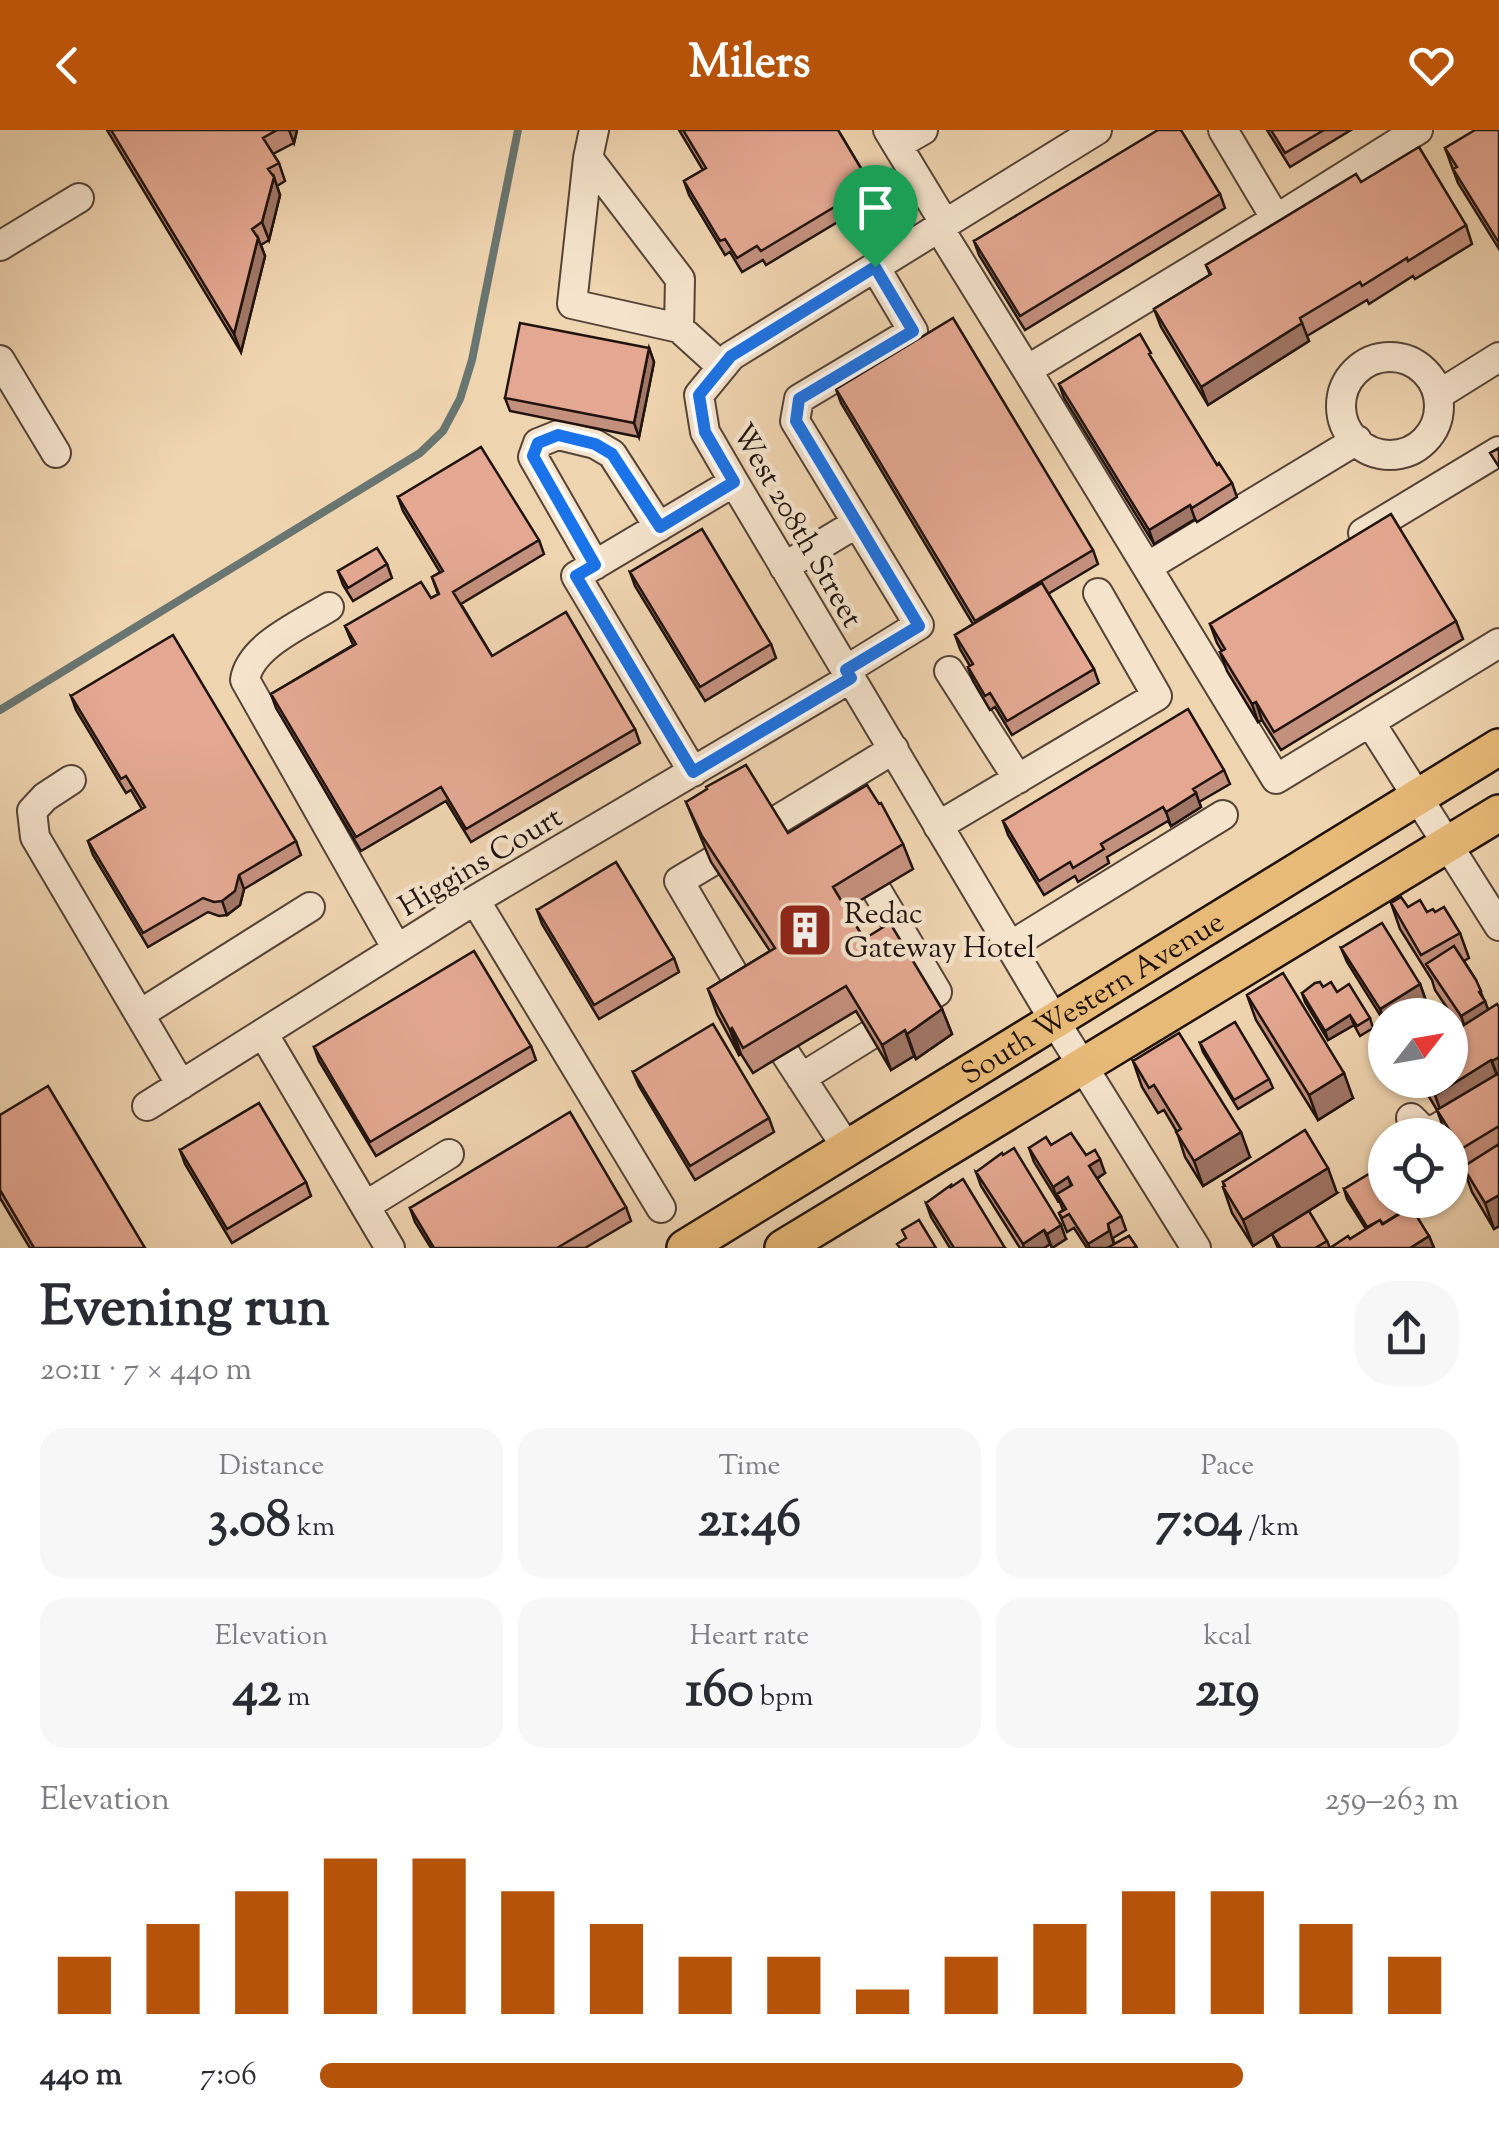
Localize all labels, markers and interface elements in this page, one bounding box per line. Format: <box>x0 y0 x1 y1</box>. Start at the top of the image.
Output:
text: Milers <box>689 33 810 98</box>
icon: back <box>40 38 95 93</box>
icon: heart <box>1404 38 1459 93</box>
pin <box>833 165 918 268</box>
icon: arrive <box>848 180 903 235</box>
street label: West 208th Street <box>720 416 872 636</box>
street label: Higgins Court <box>391 797 571 929</box>
place label: Redac Gateway Hotel <box>844 894 1036 971</box>
building icon: Redac Gateway Hotel <box>775 900 835 960</box>
street label: South Western Avenue <box>954 902 1233 1097</box>
north arrow <box>1368 998 1468 1098</box>
map controls <box>1368 998 1468 1218</box>
button: locate <box>1368 1118 1468 1218</box>
text: Evening run <box>40 1271 329 1350</box>
button: share <box>1354 1281 1459 1386</box>
text: 20:11 · 7 × 440 m <box>40 1348 252 1394</box>
text: Distance <box>219 1447 324 1487</box>
text: Time <box>718 1447 781 1487</box>
text: Pace <box>1201 1447 1254 1487</box>
text: 3.08 <box>208 1487 291 1559</box>
text: 21:46 <box>698 1487 801 1559</box>
text: 7:04 <box>1156 1487 1243 1559</box>
text: km <box>291 1508 335 1548</box>
text: /km <box>1243 1508 1299 1548</box>
text: Elevation <box>215 1617 328 1657</box>
text: Heart rate <box>690 1617 809 1657</box>
text: kcal <box>1203 1617 1252 1657</box>
text: 42 <box>233 1657 281 1729</box>
text: 160 <box>685 1657 754 1729</box>
text: 219 <box>1195 1657 1260 1729</box>
text: m <box>281 1678 310 1718</box>
text: bpm <box>754 1678 814 1718</box>
text: Elevation <box>40 1778 170 1824</box>
text: 259–263 m <box>1325 1778 1459 1824</box>
text: 440 m <box>40 2053 122 2099</box>
text: 7:06 <box>200 2053 257 2099</box>

